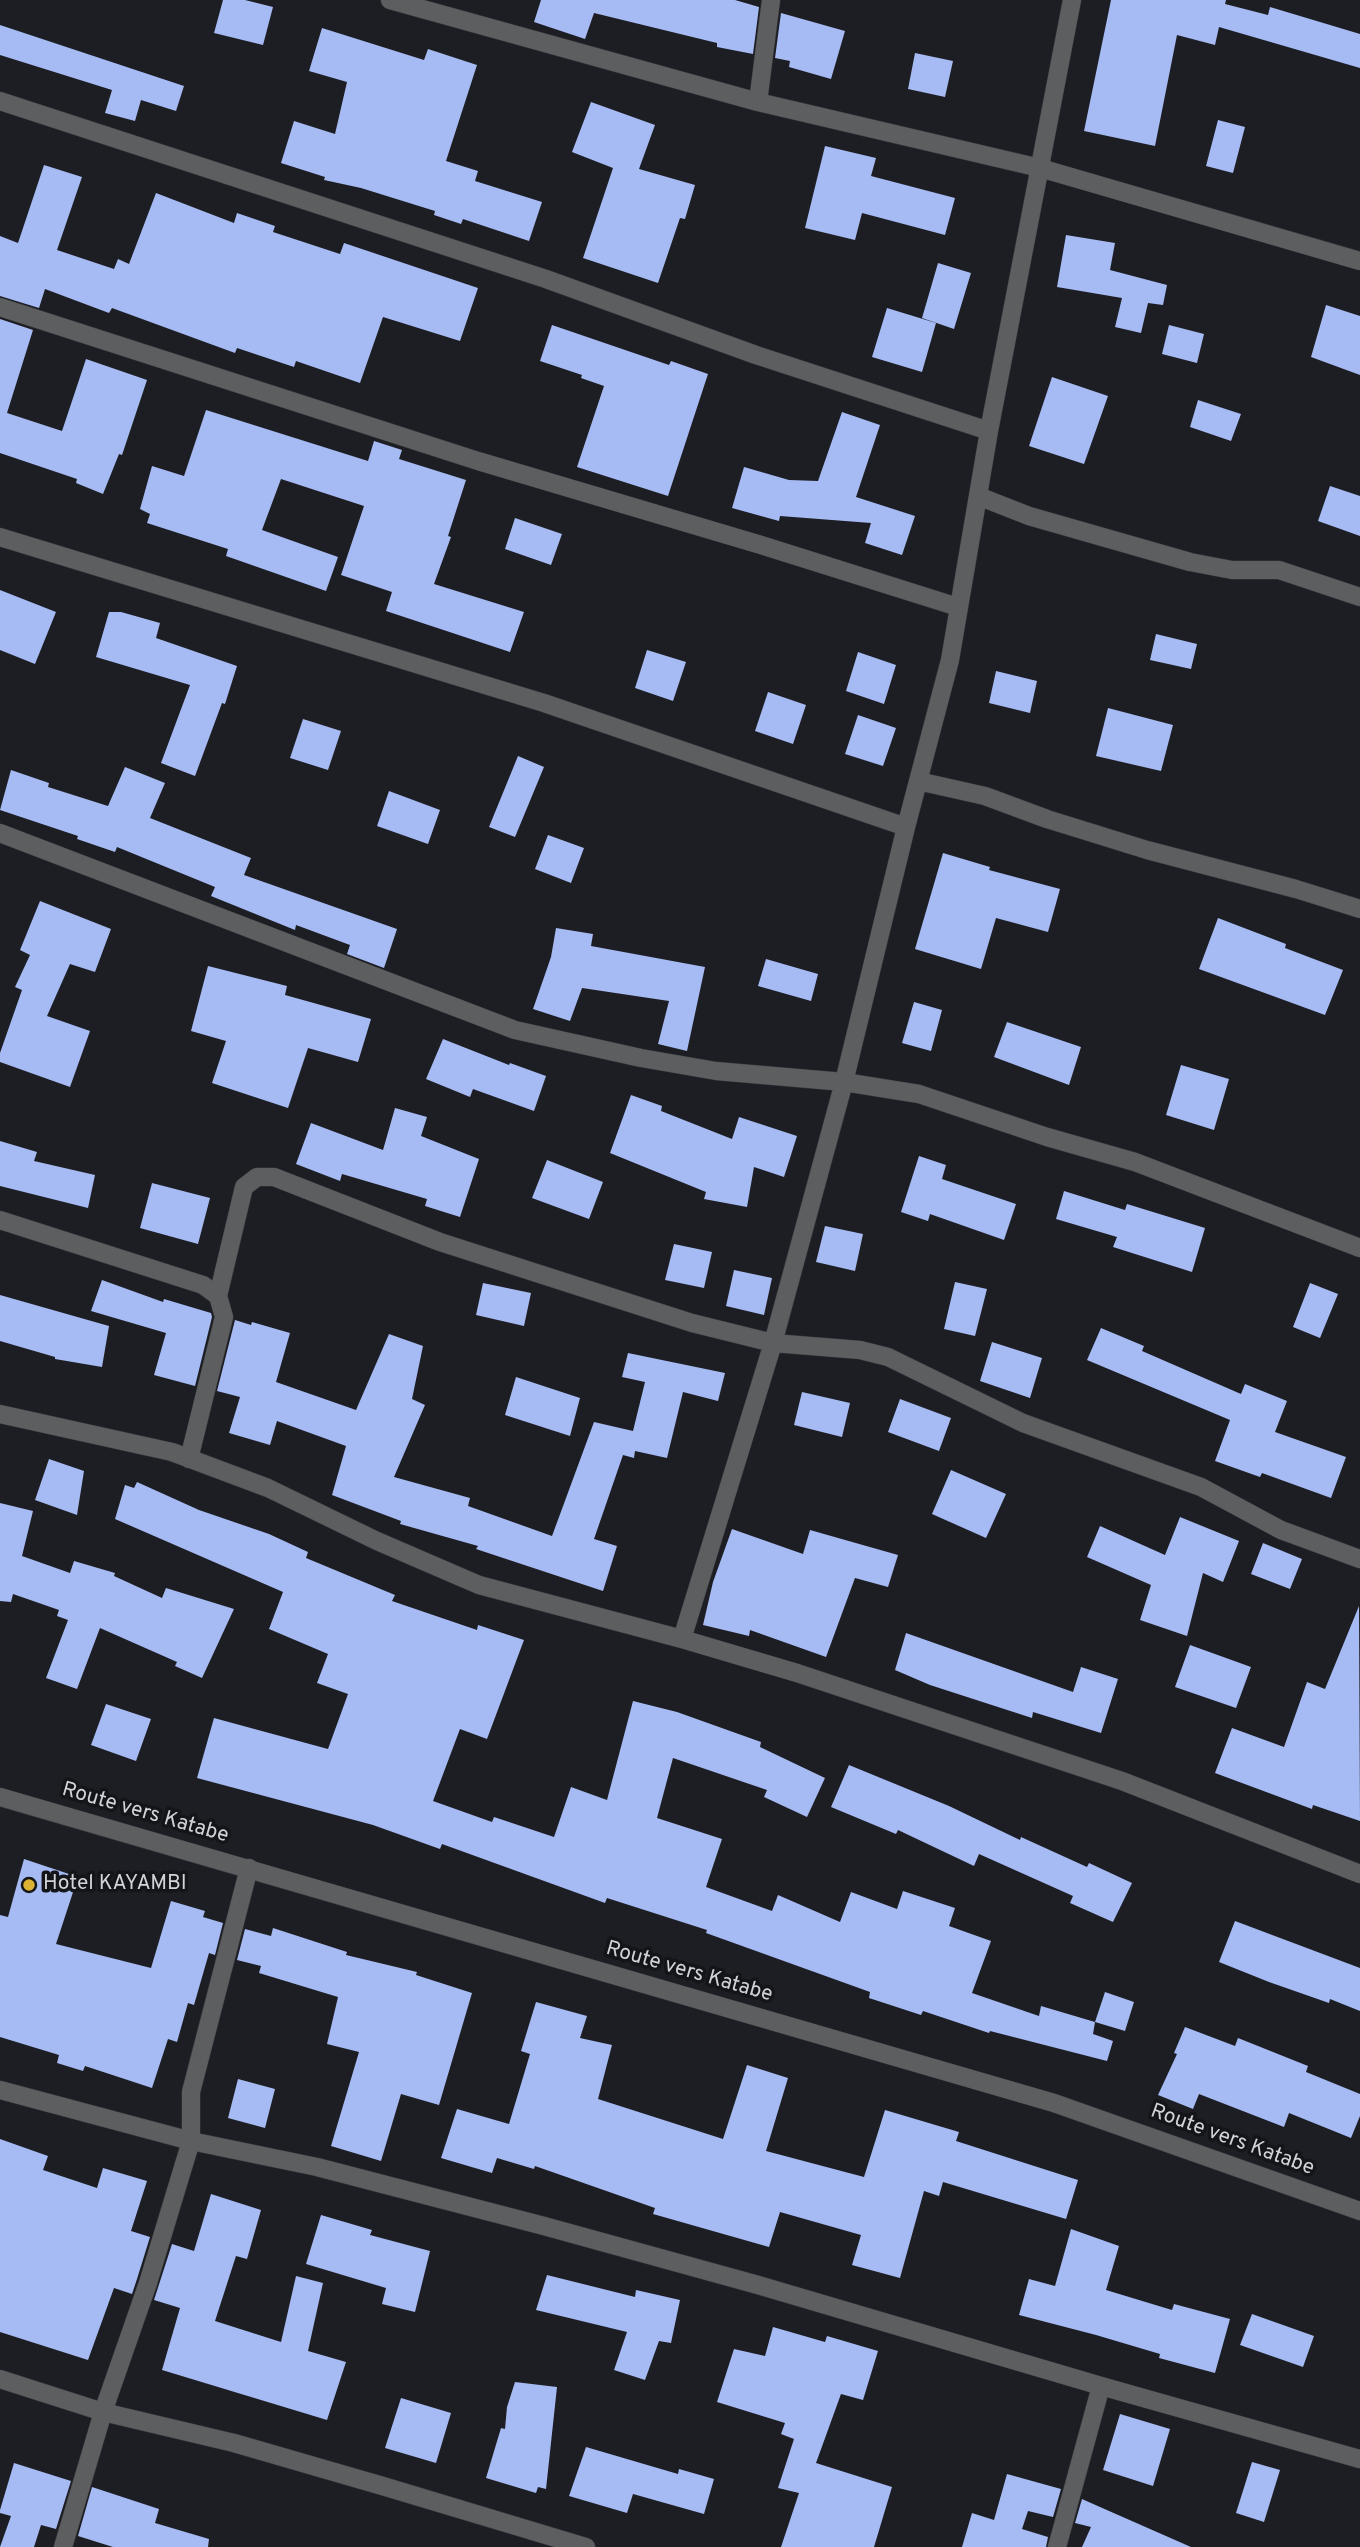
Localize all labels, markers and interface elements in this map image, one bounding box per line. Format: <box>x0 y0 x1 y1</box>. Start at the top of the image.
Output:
street label: Route vers Katabe <box>59 1778 231 1850</box>
place label: Hotel KAYAMBI <box>43 1872 187 1898</box>
marker: Hotel KAYAMBI <box>21 1877 37 1893</box>
street label: Route vers Katabe <box>603 1937 775 2009</box>
street label: Route vers Katabe <box>1147 2100 1317 2182</box>

